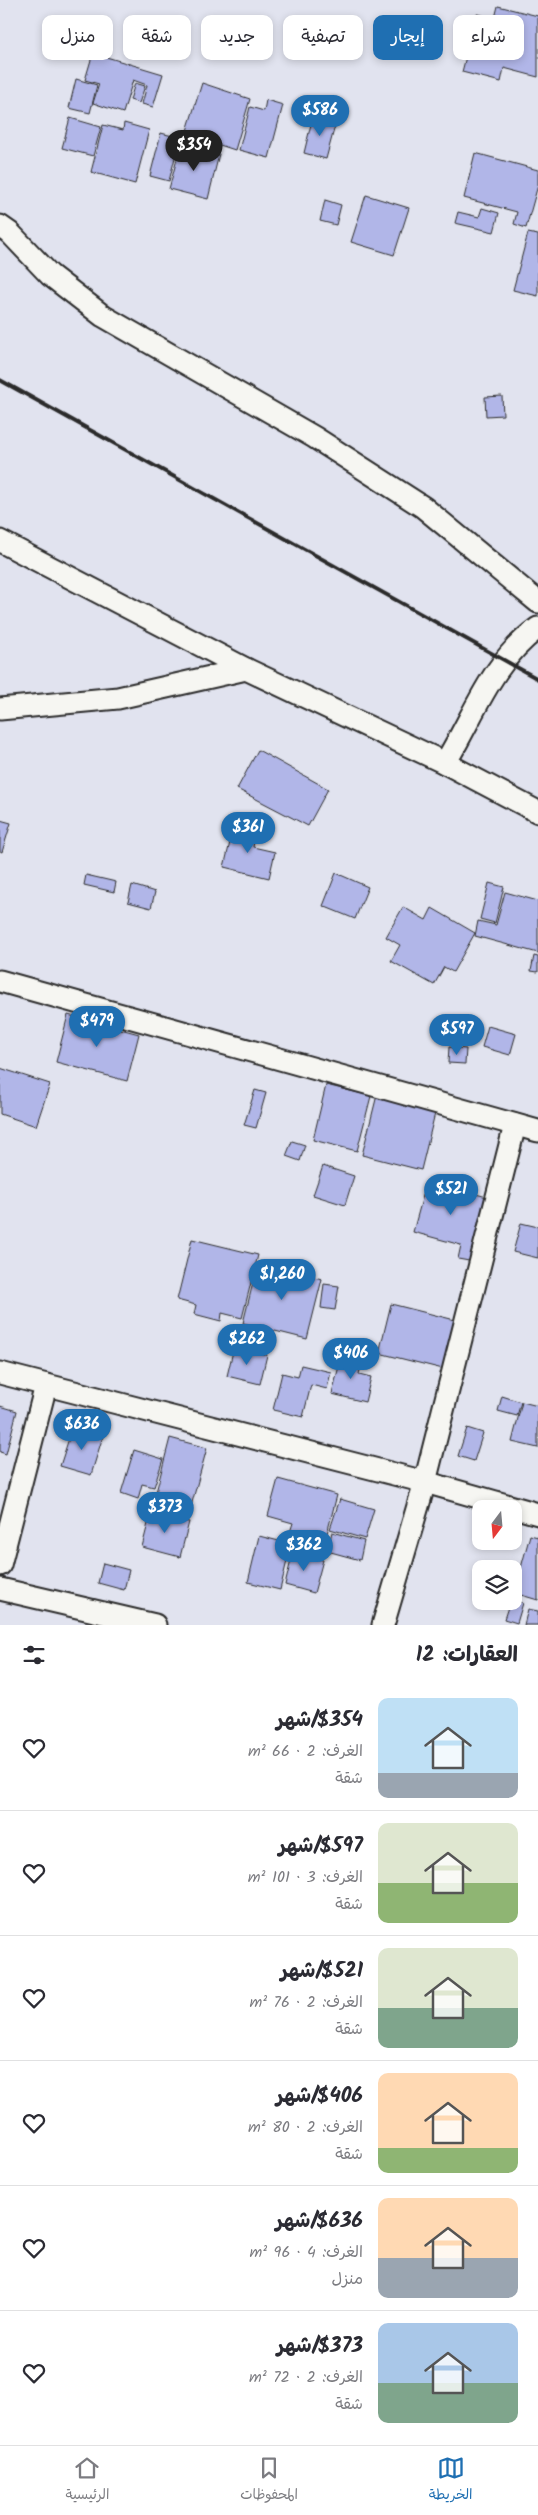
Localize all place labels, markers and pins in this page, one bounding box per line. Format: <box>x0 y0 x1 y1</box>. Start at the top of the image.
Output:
pin: $586 <box>290 94 350 137</box>
pin: $354 <box>164 130 224 172</box>
pin: $361 <box>218 812 278 854</box>
pin: $479 <box>67 1006 127 1048</box>
pin: $597 <box>427 1014 487 1056</box>
pin: $521 <box>421 1174 481 1216</box>
pin: $1,260 <box>241 1258 323 1301</box>
pin: $262 <box>217 1324 277 1366</box>
pin: $406 <box>321 1338 381 1380</box>
pin: $636 <box>52 1408 112 1451</box>
pin: $373 <box>135 1492 195 1534</box>
pin: $362 <box>274 1530 334 1572</box>

